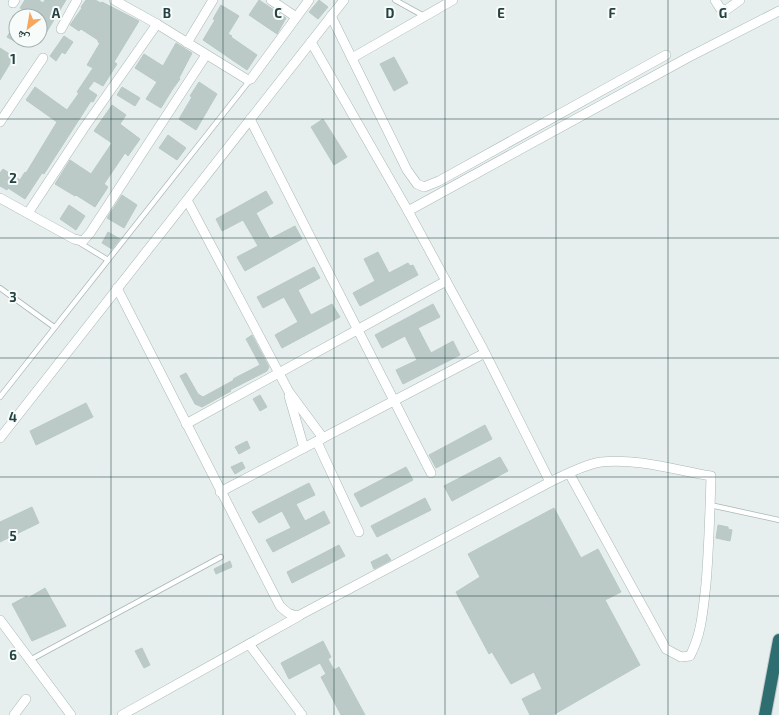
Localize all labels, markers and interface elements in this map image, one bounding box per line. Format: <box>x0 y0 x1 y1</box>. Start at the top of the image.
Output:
text: A <box>52 5 61 21</box>
text: B <box>163 5 171 21</box>
text: C <box>274 5 282 21</box>
text: D <box>386 5 395 21</box>
text: E <box>497 5 505 21</box>
text: F <box>608 5 616 21</box>
text: G <box>719 5 727 21</box>
north arrow <box>8 8 48 48</box>
text: ش <box>14 27 32 46</box>
text: 1 <box>10 51 16 67</box>
text: 2 <box>9 170 17 186</box>
text: 3 <box>9 289 17 305</box>
text: 4 <box>9 409 17 425</box>
text: 5 <box>9 528 17 544</box>
text: 6 <box>9 647 17 663</box>

